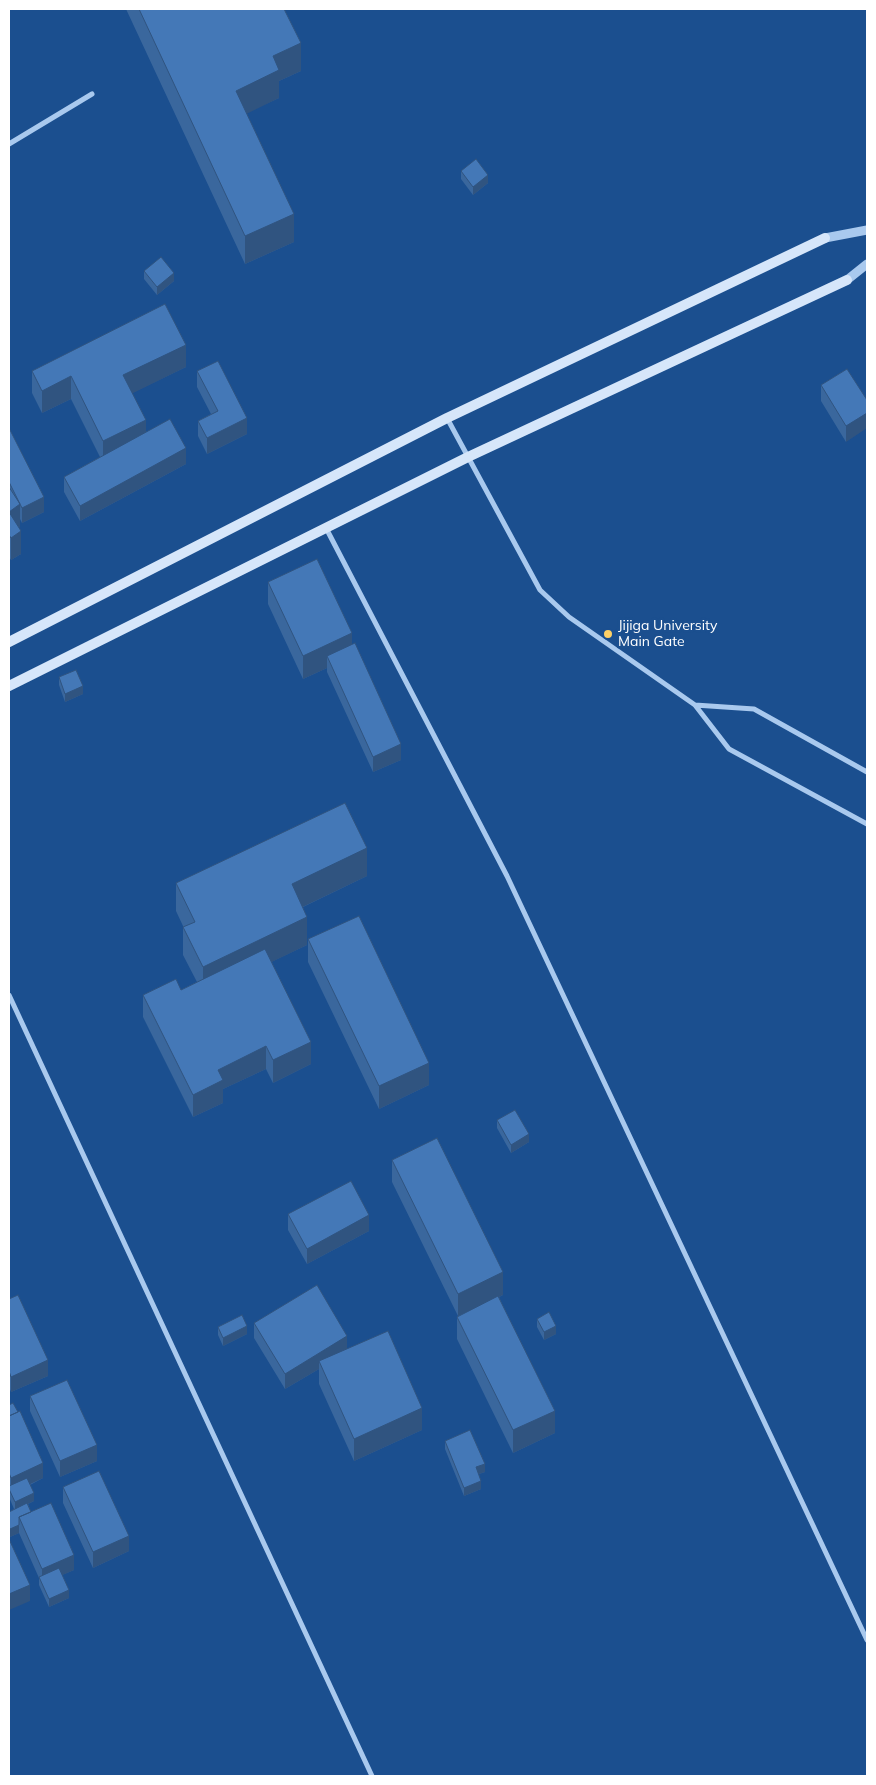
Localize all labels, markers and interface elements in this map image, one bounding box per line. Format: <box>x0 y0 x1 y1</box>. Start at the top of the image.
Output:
place label: Jijiga University Main Gate <box>618 618 718 650</box>
marker: Jijiga University Main Gate <box>602 628 614 640</box>

